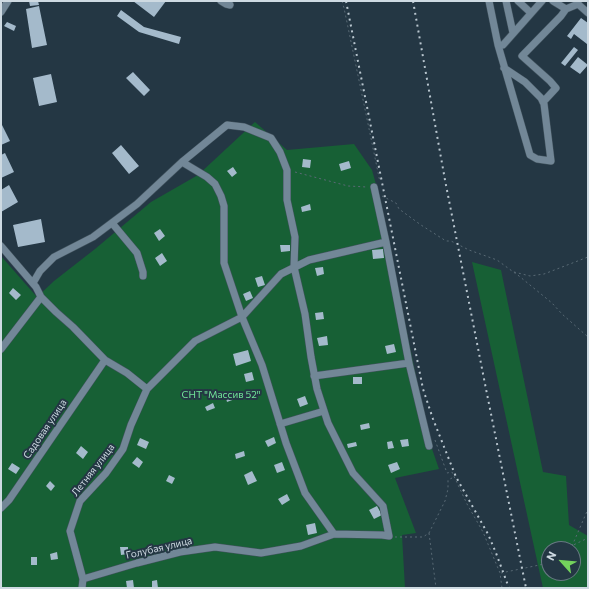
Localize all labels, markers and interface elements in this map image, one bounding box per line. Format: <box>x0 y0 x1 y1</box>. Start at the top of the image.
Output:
park label: СНТ "Массив 52" <box>182 389 260 401</box>
street label: Садовая улица <box>21 397 69 461</box>
street label: Летняя улица <box>69 441 117 499</box>
street label: Голубая улица <box>125 535 193 561</box>
north arrow <box>541 541 581 581</box>
text: N <box>543 549 558 562</box>

